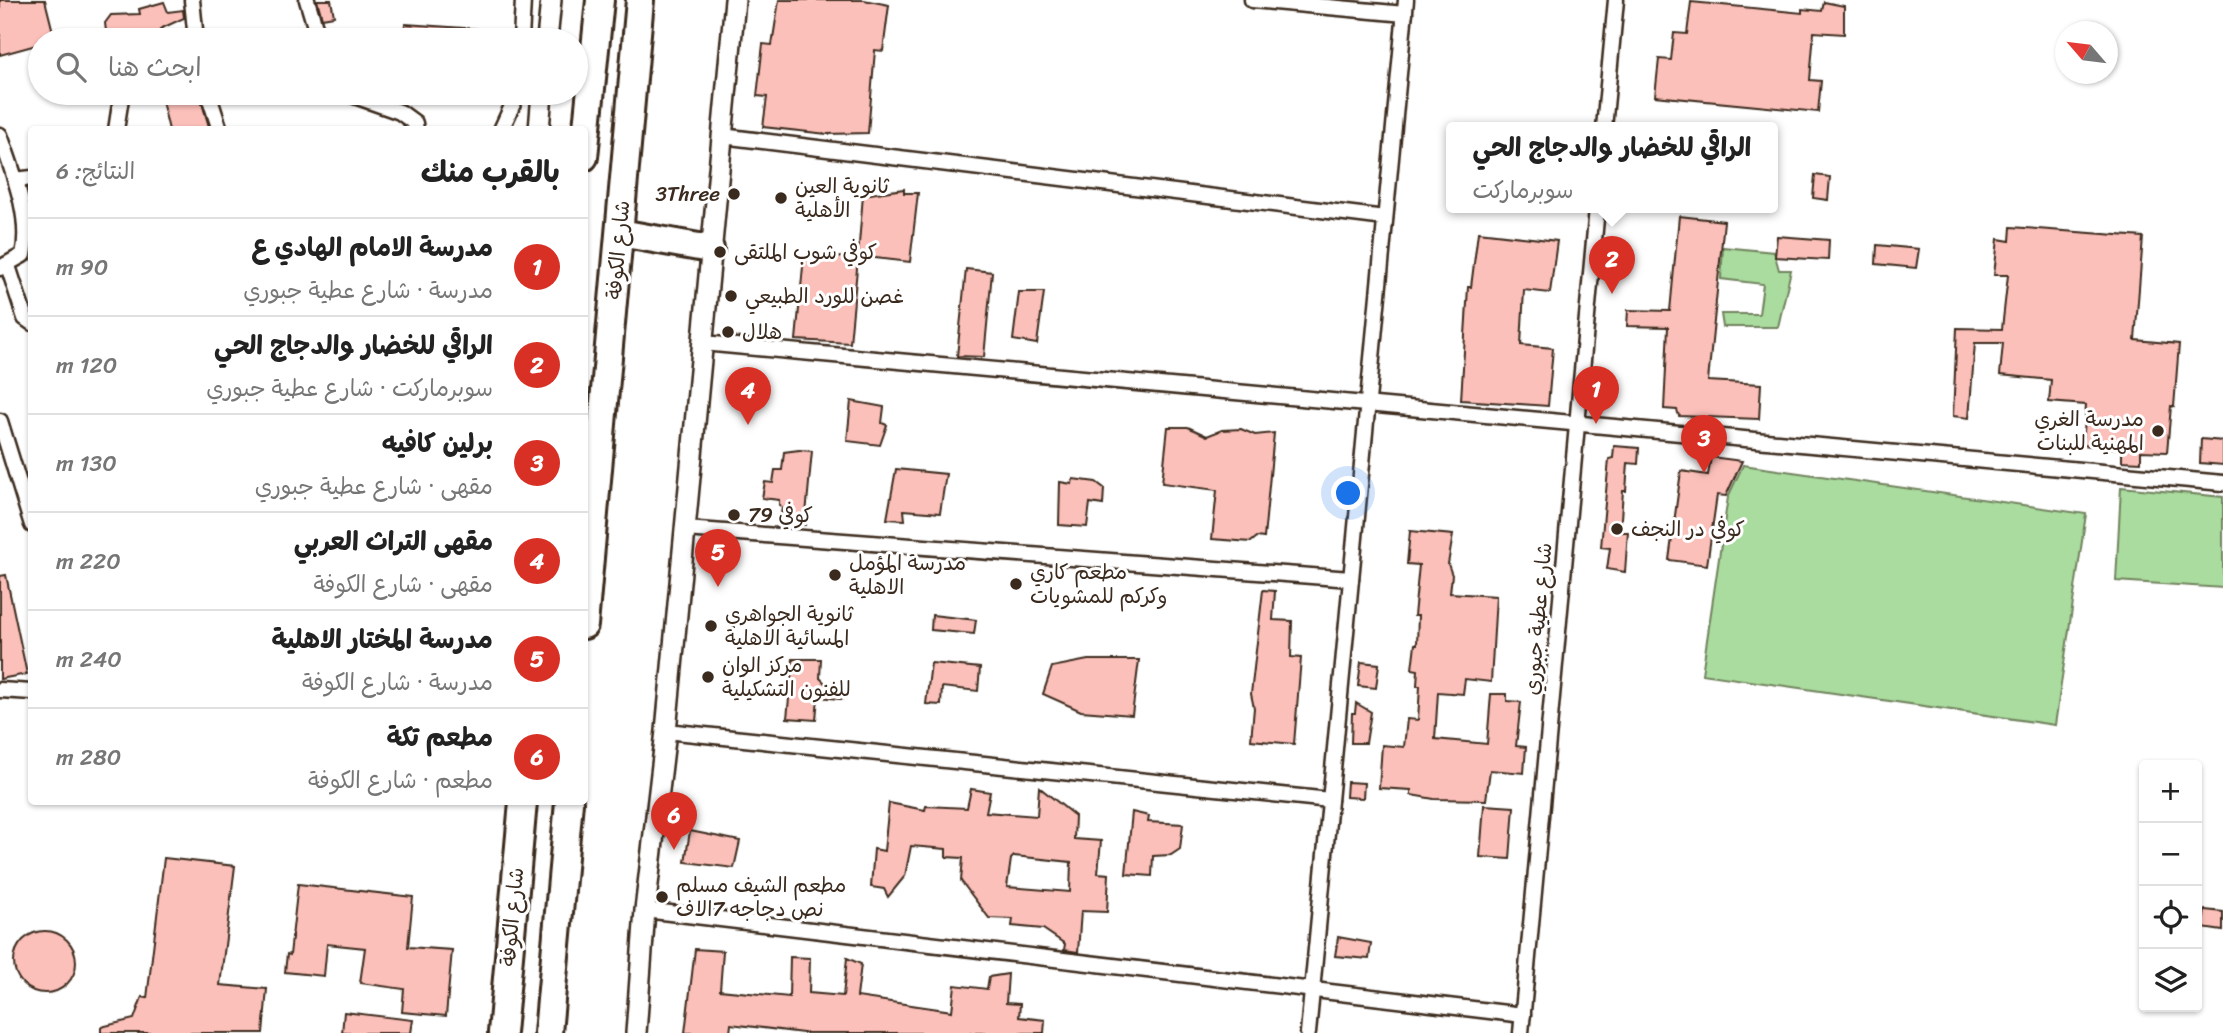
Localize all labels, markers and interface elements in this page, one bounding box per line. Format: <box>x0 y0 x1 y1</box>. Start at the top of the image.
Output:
north arrow <box>2055 21 2118 84</box>
search box <box>28 28 588 105</box>
text: ابحث هنا <box>108 44 202 90</box>
icon: search <box>52 48 90 86</box>
popup <box>1446 122 1778 213</box>
text: الراقي للخضار والدجاج الحي <box>1473 124 1751 170</box>
text: بالقرب منك <box>421 145 560 199</box>
text: النتائج: 6 <box>56 151 135 192</box>
place label: ثانوية العين الأهلية <box>795 167 890 229</box>
text: سوبرماركت <box>1473 170 1574 211</box>
place label: 3Three <box>656 175 720 213</box>
marker: 3Three <box>726 186 742 202</box>
marker: ثانوية العين الأهلية <box>773 190 789 206</box>
street label: شارع الكوفة <box>595 199 641 301</box>
text: مدرسة الامام الهادي ع <box>252 224 493 270</box>
place label: كوفي شوب الملتقى <box>734 233 877 271</box>
pin: 2 <box>1589 236 1635 294</box>
marker: كوفي شوب الملتقى <box>712 244 728 260</box>
text: 90 m <box>56 247 108 288</box>
text: 1 <box>532 247 542 288</box>
text: مدرسة · شارع عطية جبوري <box>243 270 493 311</box>
place label: غصن للورد الطبيعي <box>745 277 904 315</box>
marker: غصن للورد الطبيعي <box>723 288 739 304</box>
place label: هلال <box>742 313 782 351</box>
text: الراقي للخضار والدجاج الحي <box>214 322 493 368</box>
marker: هلال <box>720 324 736 340</box>
text: 120 m <box>56 345 117 386</box>
text: 2 <box>530 345 544 386</box>
pin: 1 <box>1573 366 1619 424</box>
pin: 4 <box>725 367 771 425</box>
text: سوبرماركت · شارع عطية جبوري <box>206 368 493 409</box>
place label: مدرسة الغري المهنية للبنات <box>2034 400 2144 462</box>
pin: 3 <box>1681 415 1727 473</box>
text: برلين كافيه <box>382 420 493 466</box>
marker: مدرسة الغري المهنية للبنات <box>2150 423 2166 439</box>
text: 130 m <box>56 443 117 484</box>
text: 3 <box>531 443 543 484</box>
text: مقهى · شارع عطية جبوري <box>255 466 493 507</box>
your location <box>1331 476 1365 510</box>
place label: كوفي 79 <box>748 496 813 534</box>
marker: كوفي 79 <box>726 507 742 523</box>
place label: كوفي در النجف <box>1631 510 1745 548</box>
text: مقهى التراث العربي <box>294 518 493 564</box>
marker: كوفي در النجف <box>1609 521 1625 537</box>
pin: 5 <box>695 529 741 587</box>
text: 220 m <box>56 541 121 582</box>
text: 4 <box>530 541 544 582</box>
street label: شارع عطية جبوري <box>1512 541 1564 697</box>
place label: مدرسة المؤمل الاهلية <box>849 544 966 606</box>
place label: مطعم كاري وكركم للمشويات <box>1030 553 1167 615</box>
text: مقهى · شارع الكوفة <box>314 564 493 605</box>
marker: مدرسة المؤمل الاهلية <box>827 567 843 583</box>
marker: مطعم كاري وكركم للمشويات <box>1008 576 1024 592</box>
place label: ثانوية الجواهري المسائية الاهلية <box>725 595 854 657</box>
text: مدرسة المختار الاهلية <box>271 616 493 662</box>
marker: ثانوية الجواهري المسائية الاهلية <box>703 618 719 634</box>
text: 240 m <box>56 639 122 680</box>
text: 5 <box>530 639 544 680</box>
place label: مركز الوان للفنون التشكيلية <box>722 646 851 708</box>
text: مدرسة · شارع الكوفة <box>302 662 493 703</box>
marker: مركز الوان للفنون التشكيلية <box>700 669 716 685</box>
text: مطعم تكة <box>387 714 493 760</box>
text: 280 m <box>56 737 121 778</box>
text: 6 <box>530 737 544 778</box>
text: مطعم · شارع الكوفة <box>308 760 493 801</box>
map controls <box>2139 760 2202 1012</box>
button: + <box>2139 760 2202 823</box>
pin: 6 <box>651 792 697 850</box>
button: − <box>2139 823 2202 886</box>
street label: شارع الكوفة <box>489 866 535 968</box>
place label: مطعم الشيف مسلم نص دجاجه 7الاف <box>676 866 846 928</box>
button: locate <box>2139 886 2202 949</box>
marker: مطعم الشيف مسلم نص دجاجه 7الاف <box>654 889 670 905</box>
button: layers <box>2139 949 2202 1012</box>

